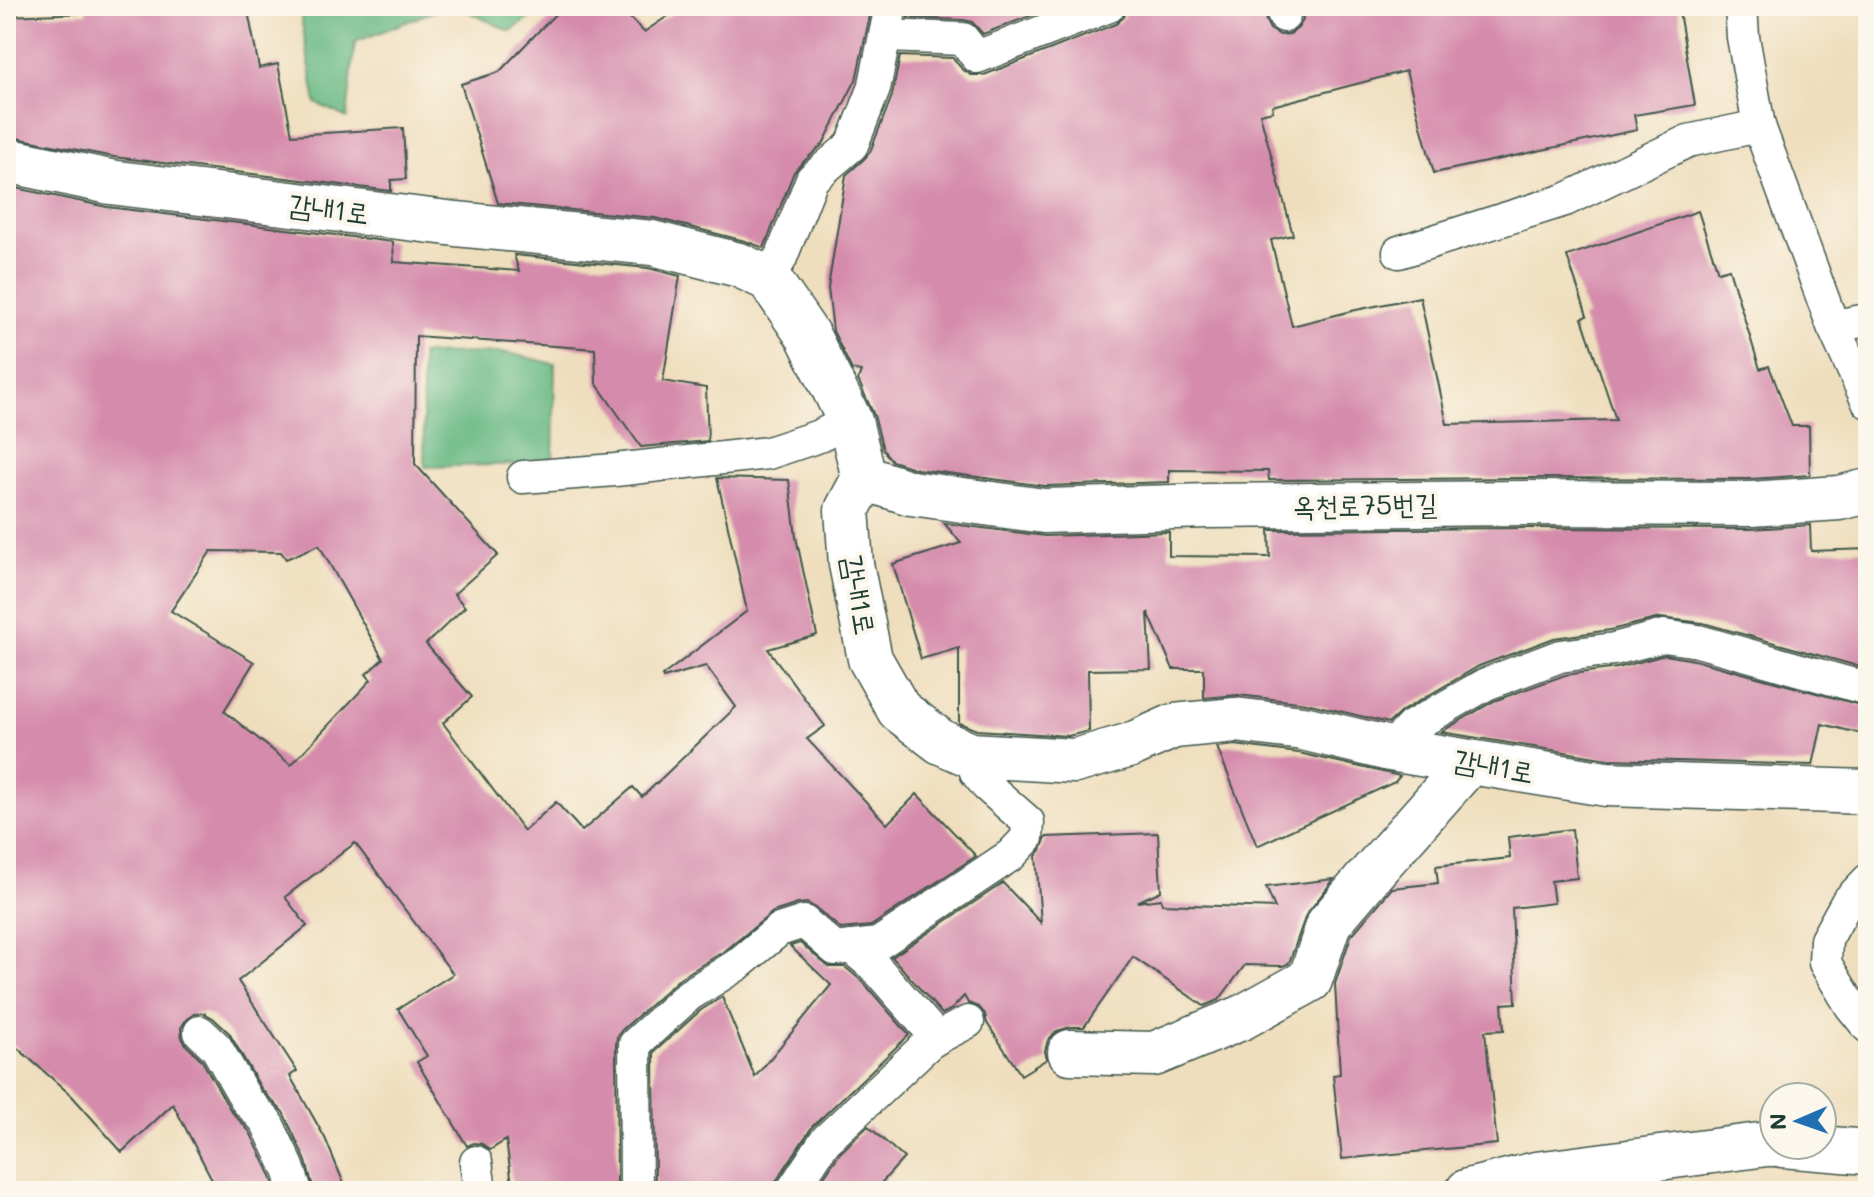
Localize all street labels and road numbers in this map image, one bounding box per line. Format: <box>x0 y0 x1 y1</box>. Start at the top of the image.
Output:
street label: 감내1로 <box>287 185 371 231</box>
street label: 옥천로75번길 <box>1292 485 1438 523</box>
street label: 감내1로 <box>835 552 885 637</box>
street label: 감내1로 <box>1452 740 1537 790</box>

